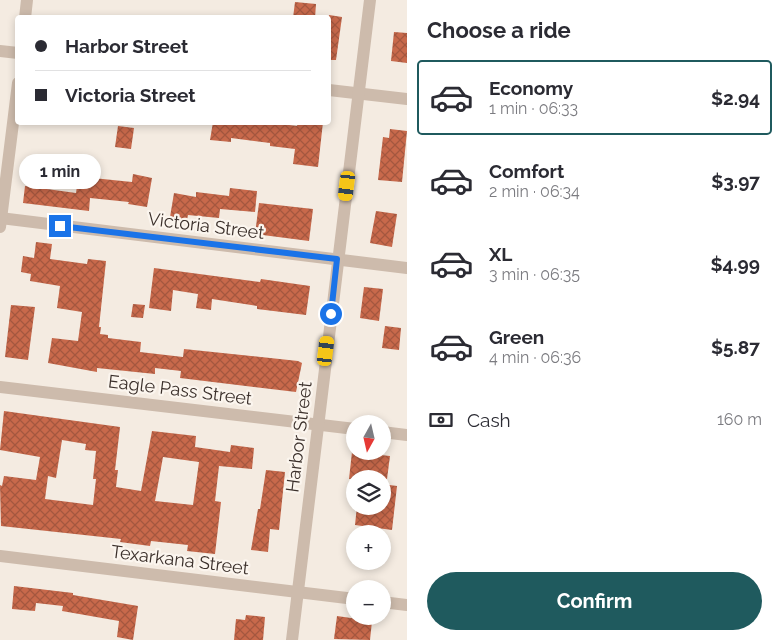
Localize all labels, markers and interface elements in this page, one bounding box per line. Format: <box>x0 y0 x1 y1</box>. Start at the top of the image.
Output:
text: Choose a ride <box>427 17 571 43</box>
text: Harbor Street <box>65 35 188 57</box>
icon: car <box>429 75 474 120</box>
text: Economy <box>489 77 573 99</box>
text: Victoria Street <box>65 84 196 106</box>
text: $2.94 <box>711 87 760 109</box>
text: 1 min · 06:33 <box>489 99 578 118</box>
callout: 1 min <box>19 154 101 188</box>
icon: car <box>429 158 474 203</box>
text: Comfort <box>489 160 564 182</box>
text: 1 min <box>40 162 80 181</box>
car <box>337 170 356 202</box>
text: $3.97 <box>711 170 760 192</box>
text: 2 min · 06:34 <box>489 182 580 201</box>
street label: Victoria Street <box>147 208 265 243</box>
route end <box>49 215 71 237</box>
icon: car <box>429 241 474 286</box>
text: XL <box>489 243 512 265</box>
text: $4.99 <box>710 253 760 275</box>
text: 3 min · 06:35 <box>489 265 580 284</box>
route start <box>320 303 342 325</box>
icon: car <box>429 324 474 369</box>
text: Green <box>489 326 544 348</box>
car <box>316 335 335 367</box>
text: $5.87 <box>711 336 760 358</box>
text: 4 min · 06:36 <box>489 348 581 367</box>
street label: Eagle Pass Street <box>107 370 253 409</box>
street label: Harbor Street <box>281 380 316 494</box>
icon: cash <box>427 406 455 434</box>
text: Cash <box>467 409 511 431</box>
text: 160 m <box>717 410 762 429</box>
north arrow <box>346 415 391 460</box>
map controls <box>346 415 391 625</box>
button: layers <box>346 470 391 515</box>
button: + <box>346 525 391 570</box>
street label: Texarkana Street <box>110 541 250 578</box>
button: Confirm <box>427 572 762 630</box>
button: − <box>346 580 391 625</box>

